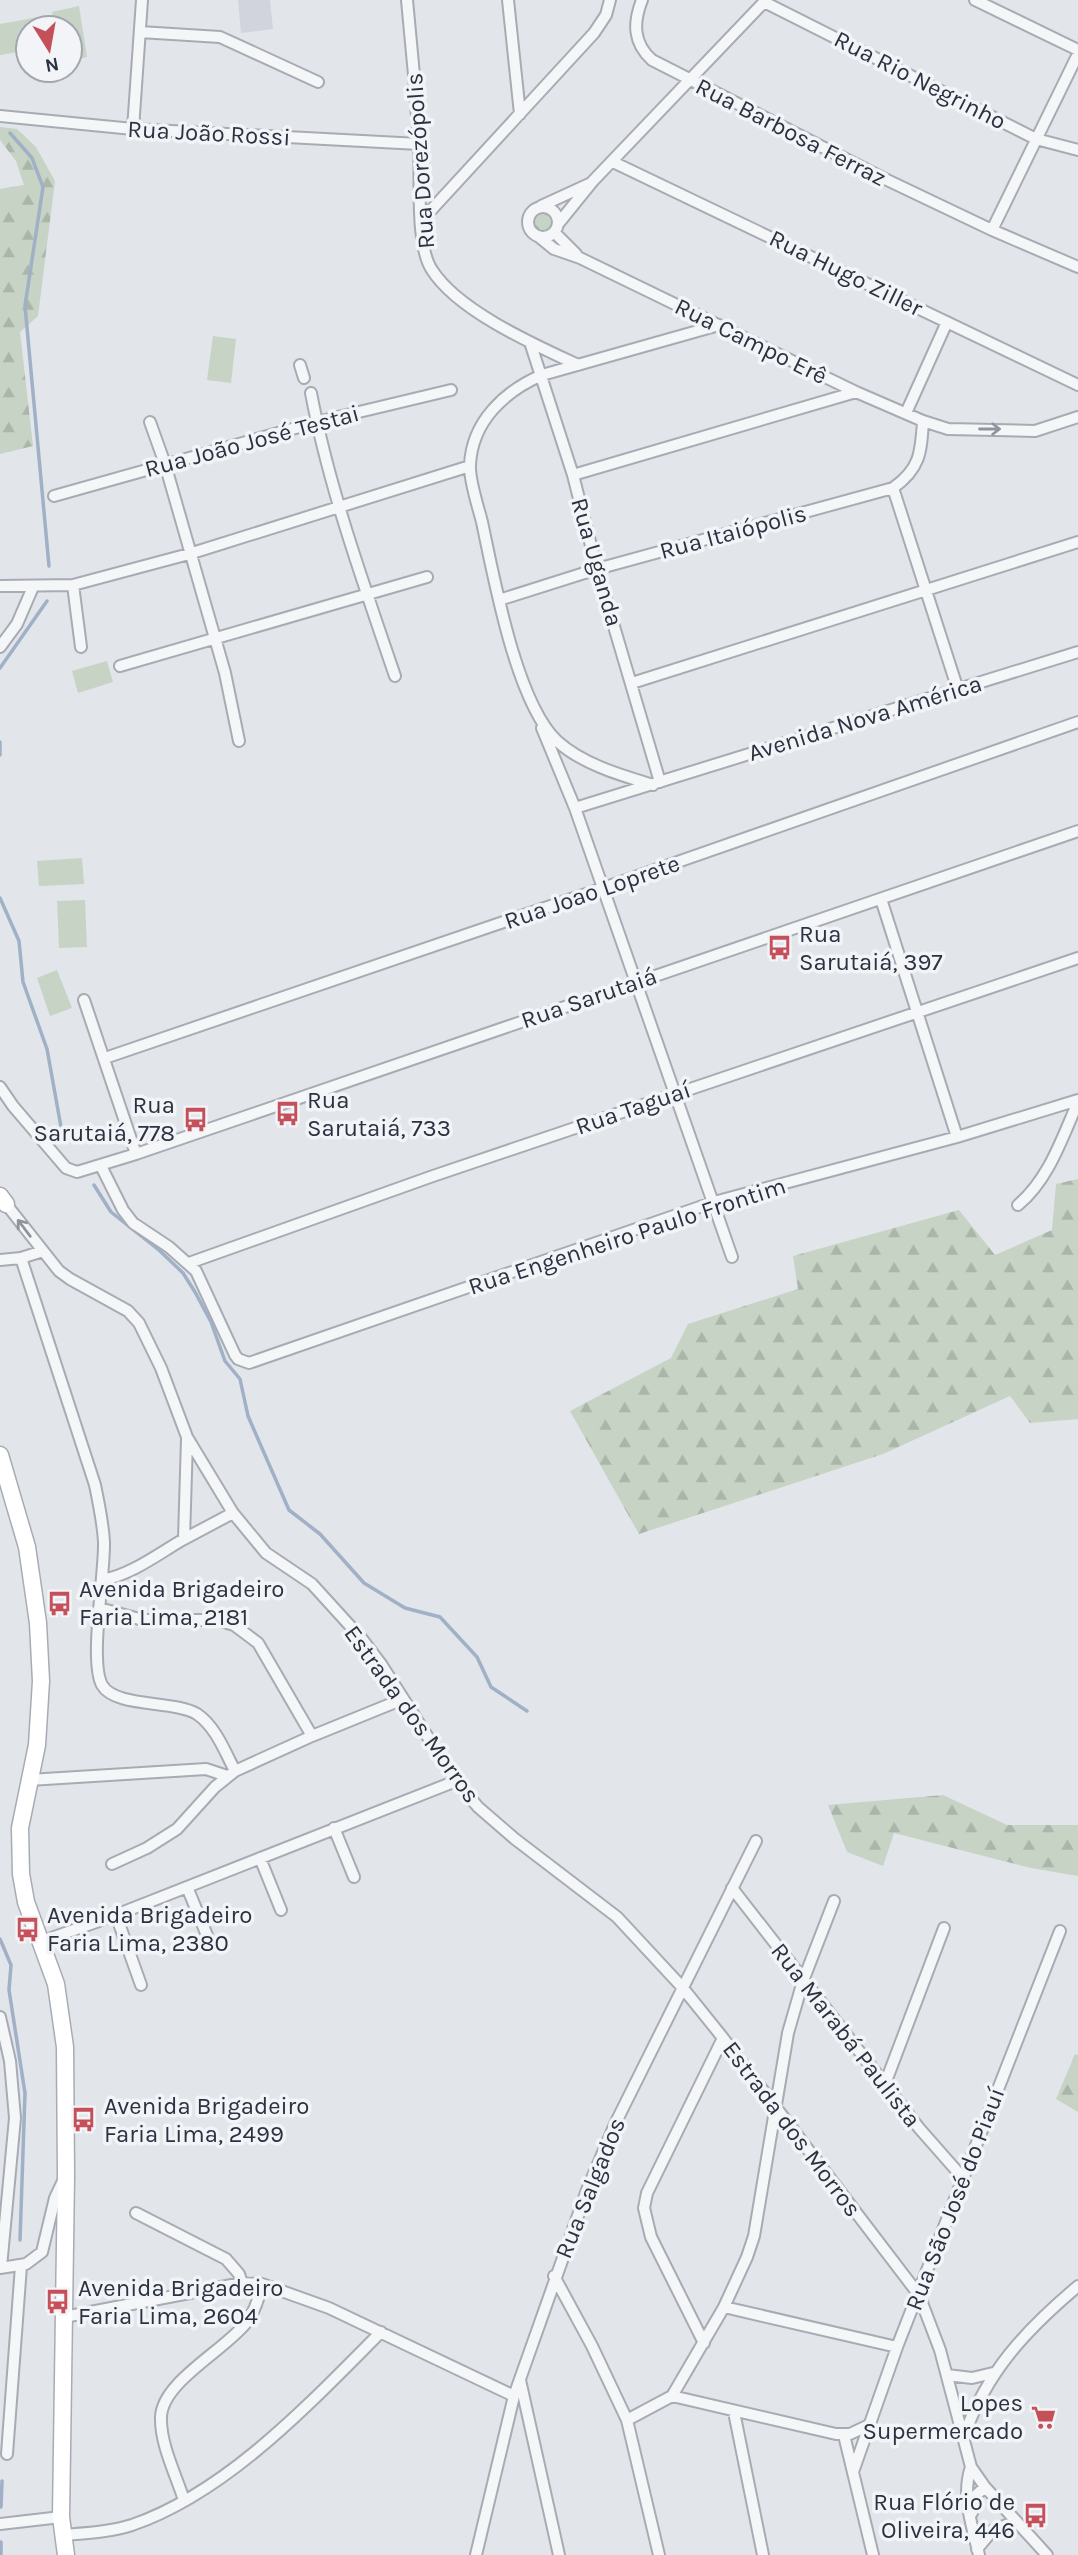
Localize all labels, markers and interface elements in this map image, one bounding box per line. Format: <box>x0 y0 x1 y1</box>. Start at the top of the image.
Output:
north arrow <box>14 14 84 84</box>
street label: Rua Rio Negrinho <box>829 25 1011 135</box>
text: N <box>43 53 61 77</box>
street label: Rua Dorezópolis <box>400 72 440 250</box>
street label: Rua Barbosa Ferraz <box>691 72 891 192</box>
street label: Rua João Rossi <box>127 115 291 151</box>
street label: Rua Hugo Ziller <box>765 224 927 322</box>
street label: Rua Campo Erê <box>670 292 832 390</box>
street label: Rua João José Testai <box>142 399 362 483</box>
one-way arrow <box>978 422 1001 436</box>
street label: Rua Uganda <box>565 494 629 630</box>
street label: Rua Itaiópolis <box>656 499 810 565</box>
street label: Avenida Nova América <box>745 669 985 767</box>
street label: Rua Joao Loprete <box>501 849 683 935</box>
place label: Rua Sarutaiá, 397 <box>799 920 943 976</box>
bus stop icon: Rua Sarutaiá, 397 <box>765 934 793 962</box>
street label: Rua Sarutaiá <box>517 962 661 1034</box>
street label: Rua Taguaí <box>572 1075 695 1141</box>
place label: Rua Sarutaiá, 733 <box>307 1086 451 1142</box>
place label: Rua Sarutaiá, 778 <box>33 1091 175 1147</box>
bus stop icon: Rua Sarutaiá, 733 <box>273 1100 301 1128</box>
bus stop icon: Rua Sarutaiá, 778 <box>181 1105 209 1133</box>
street label: Rua Engenheiro Paulo Frontim <box>465 1171 789 1301</box>
one-way arrow <box>17 1219 32 1237</box>
place label: Avenida Brigadeiro Faria Lima, 2181 <box>79 1575 284 1631</box>
bus stop icon: Avenida Brigadeiro Faria Lima, 2181 <box>45 1589 73 1617</box>
street label: Estrada dos Morros <box>338 1620 486 1808</box>
place label: Avenida Brigadeiro Faria Lima, 2380 <box>47 1901 252 1957</box>
bus stop icon: Avenida Brigadeiro Faria Lima, 2380 <box>13 1915 41 1943</box>
street label: Rua Marabá Paulista <box>765 1937 927 2133</box>
street label: Estrada dos Morros <box>717 2036 867 2222</box>
street label: Rua São José do Piauí <box>900 2083 1011 2314</box>
place label: Avenida Brigadeiro Faria Lima, 2499 <box>104 2092 309 2148</box>
bus stop icon: Avenida Brigadeiro Faria Lima, 2499 <box>70 2106 98 2134</box>
street label: Rua Salgados <box>549 2114 631 2262</box>
place label: Avenida Brigadeiro Faria Lima, 2604 <box>78 2274 283 2330</box>
bus stop icon: Avenida Brigadeiro Faria Lima, 2604 <box>44 2288 72 2316</box>
place label: Lopes Supermercado <box>863 2389 1023 2445</box>
supermarket icon: Lopes Supermercado <box>1029 2403 1057 2431</box>
place label: Rua Flório de Oliveira, 446 <box>873 2488 1015 2544</box>
bus stop icon: Rua Flório de Oliveira, 446 <box>1021 2502 1049 2530</box>

